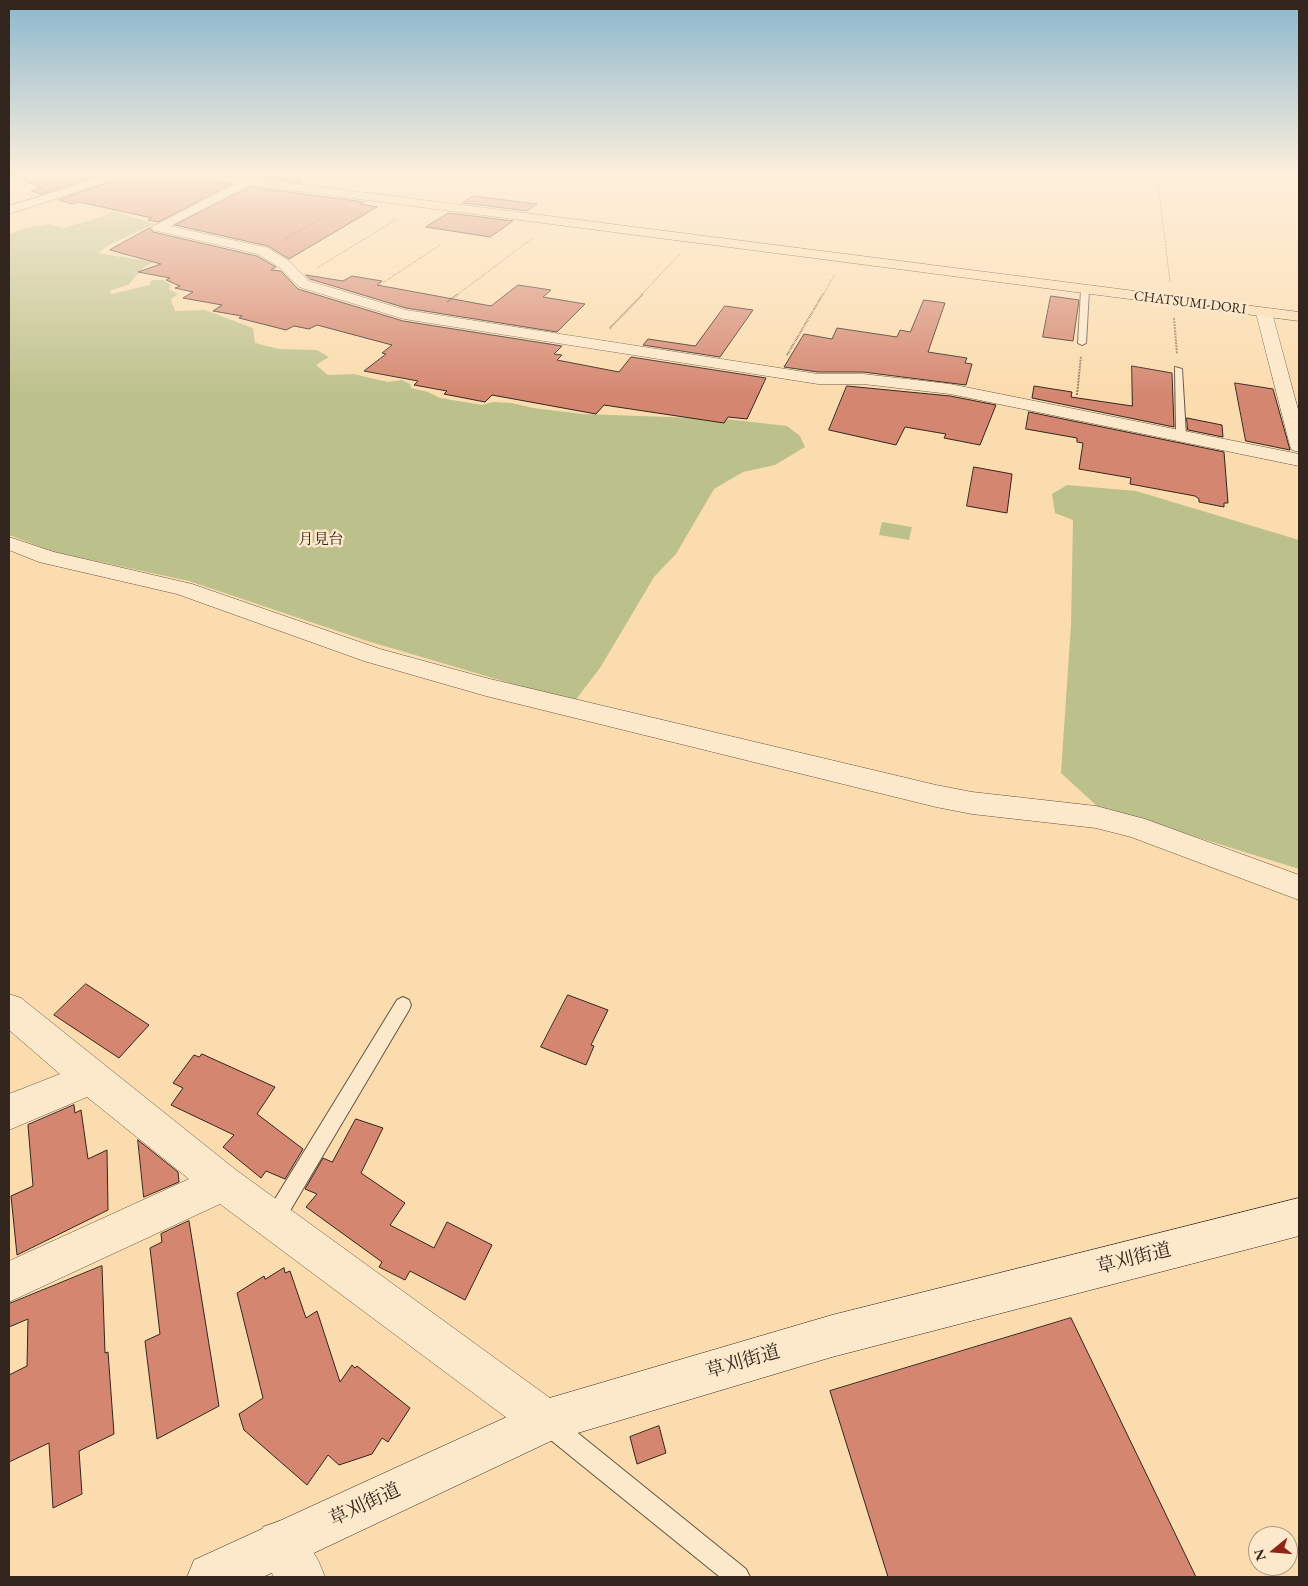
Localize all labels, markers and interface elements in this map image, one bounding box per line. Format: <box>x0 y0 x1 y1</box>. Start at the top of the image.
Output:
street label: CHATSUMI-DORI <box>1133 288 1247 318</box>
district label: 月見台 <box>299 531 343 549</box>
street label: 草刈街道 <box>1094 1239 1174 1279</box>
street label: 草刈街道 <box>703 1341 783 1383</box>
street label: 草刈街道 <box>326 1479 404 1531</box>
north arrow <box>1248 1526 1298 1576</box>
text: N <box>1249 1547 1270 1563</box>

